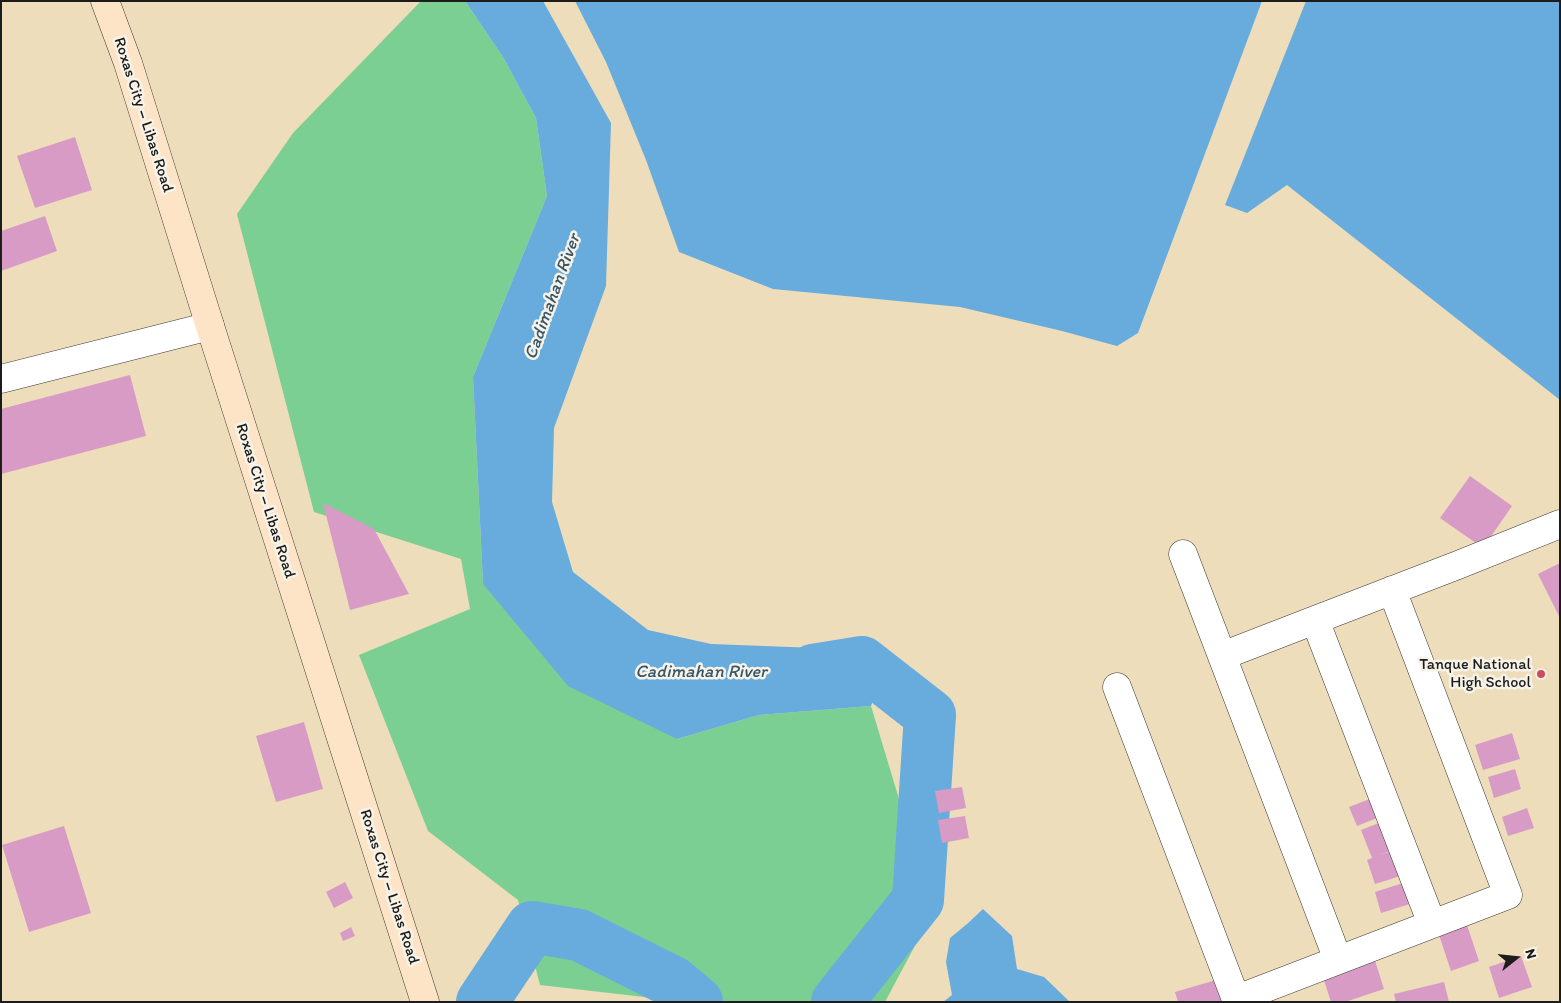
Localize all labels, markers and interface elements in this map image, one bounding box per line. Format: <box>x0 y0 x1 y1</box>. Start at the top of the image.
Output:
street label: Roxas City – Libas Road <box>109 35 177 195</box>
water label: Cadimahan River <box>520 231 586 363</box>
street label: Roxas City – Libas Road <box>231 421 299 581</box>
place label: Tanque National High School <box>1419 655 1531 693</box>
water label: Cadimahan River <box>635 661 767 683</box>
marker: Tanque National High School <box>1535 668 1547 680</box>
street label: Roxas City – Libas Road <box>355 807 423 967</box>
north arrow <box>1491 933 1541 983</box>
text: N <box>1521 947 1540 961</box>

